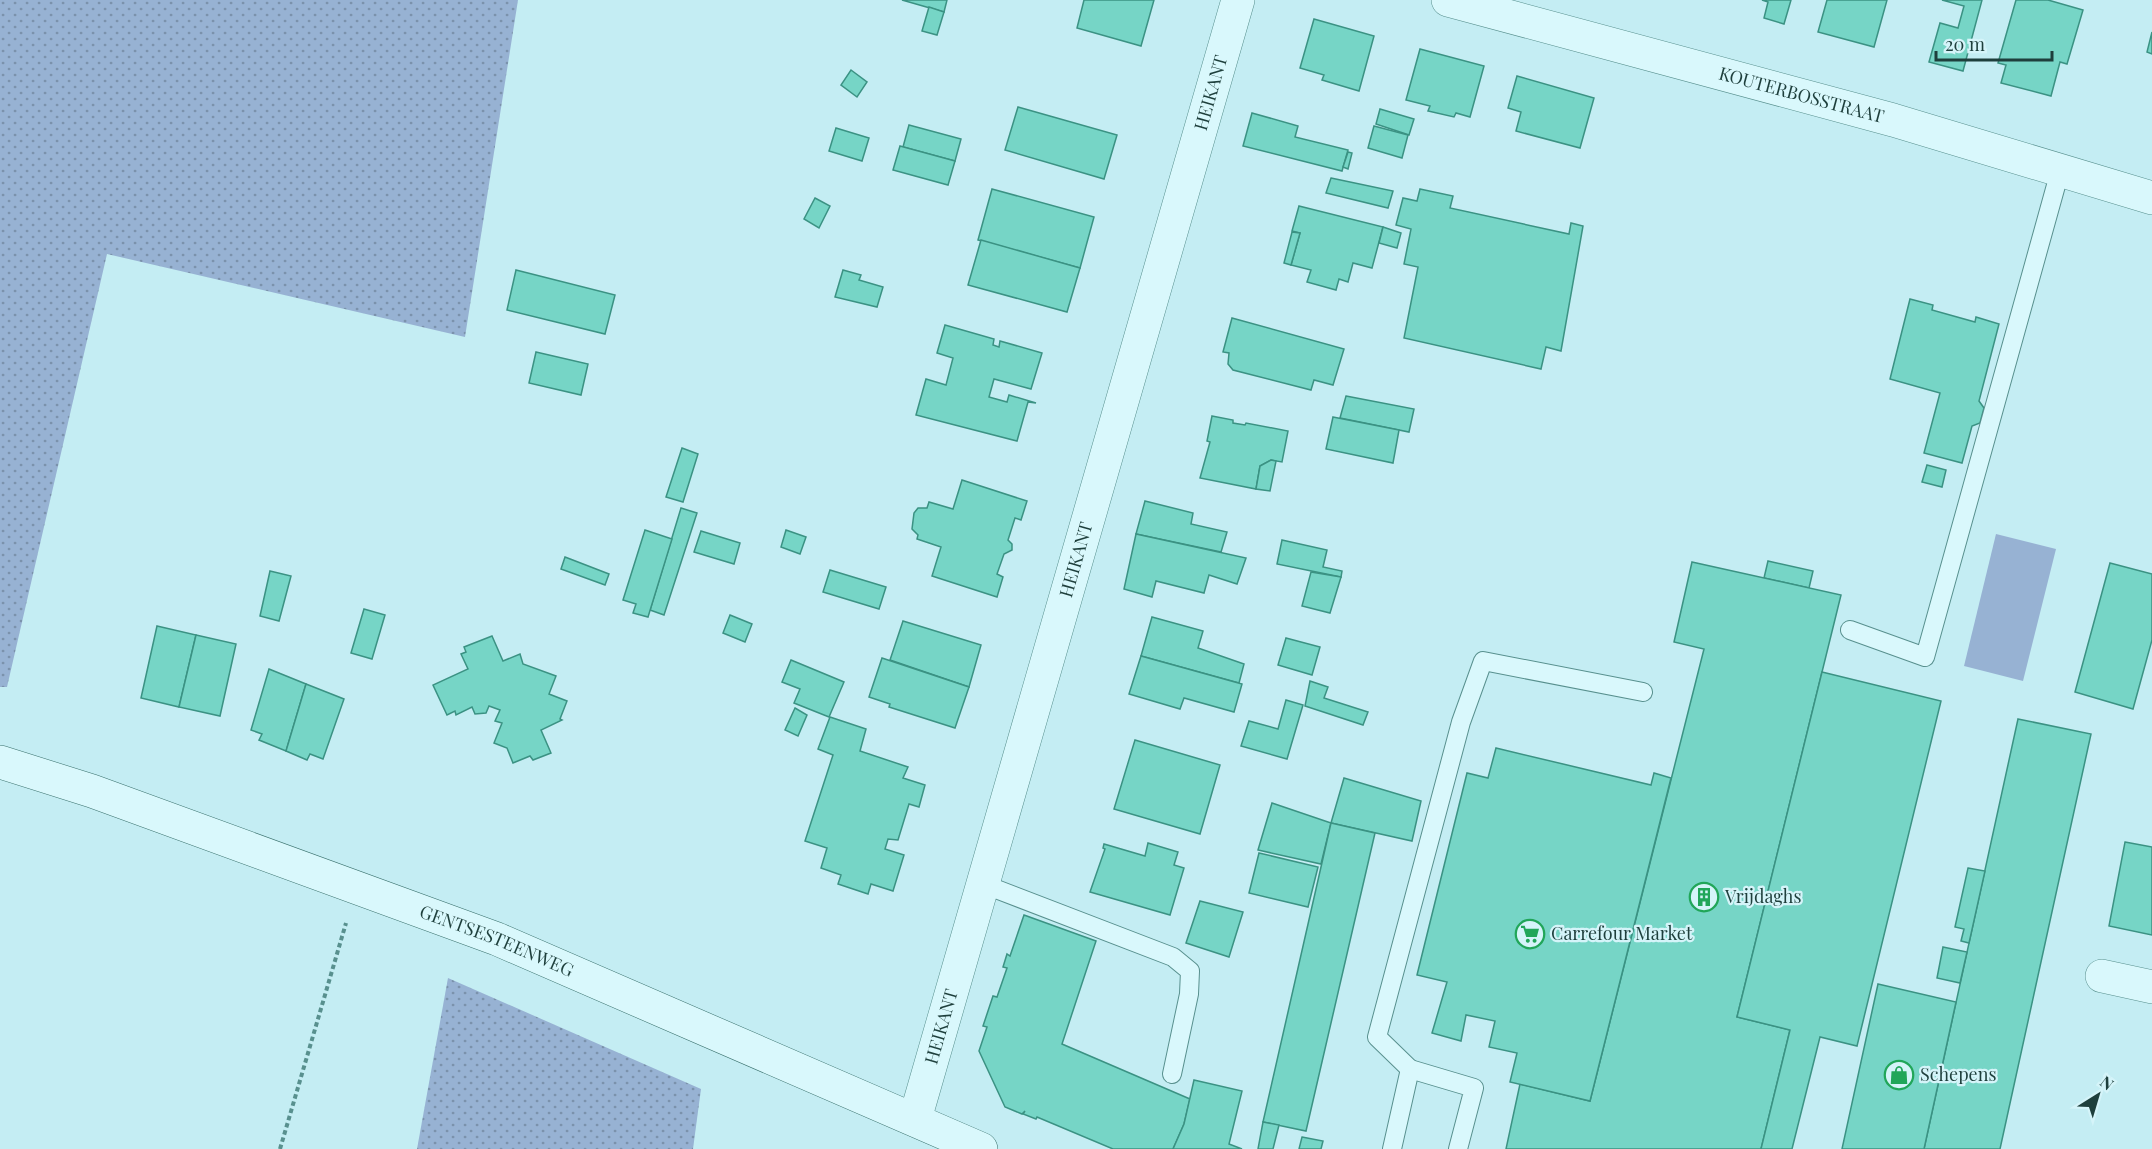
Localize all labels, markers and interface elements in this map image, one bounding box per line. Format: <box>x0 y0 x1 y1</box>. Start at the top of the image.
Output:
scale bar <box>1936 24 2052 62</box>
text: 20 m <box>1945 32 1985 56</box>
street label: HEIKANT <box>1188 52 1232 133</box>
street label: KOUTERBOSSTRAAT <box>1716 61 1887 128</box>
street label: HEIKANT <box>1053 519 1098 600</box>
building icon: Vrijdaghs <box>1688 881 1720 913</box>
place label: Vrijdaghs <box>1724 884 1801 908</box>
street label: GENTSESTEENWEG <box>417 899 578 982</box>
supermarket icon: Carrefour Market <box>1514 918 1546 950</box>
place label: Carrefour Market <box>1551 921 1693 945</box>
street label: HEIKANT <box>918 986 963 1067</box>
shop icon: Schepens <box>1883 1059 1915 1091</box>
place label: Schepens <box>1920 1062 1997 1086</box>
north arrow <box>2068 1065 2128 1125</box>
text: N <box>2096 1071 2119 1095</box>

